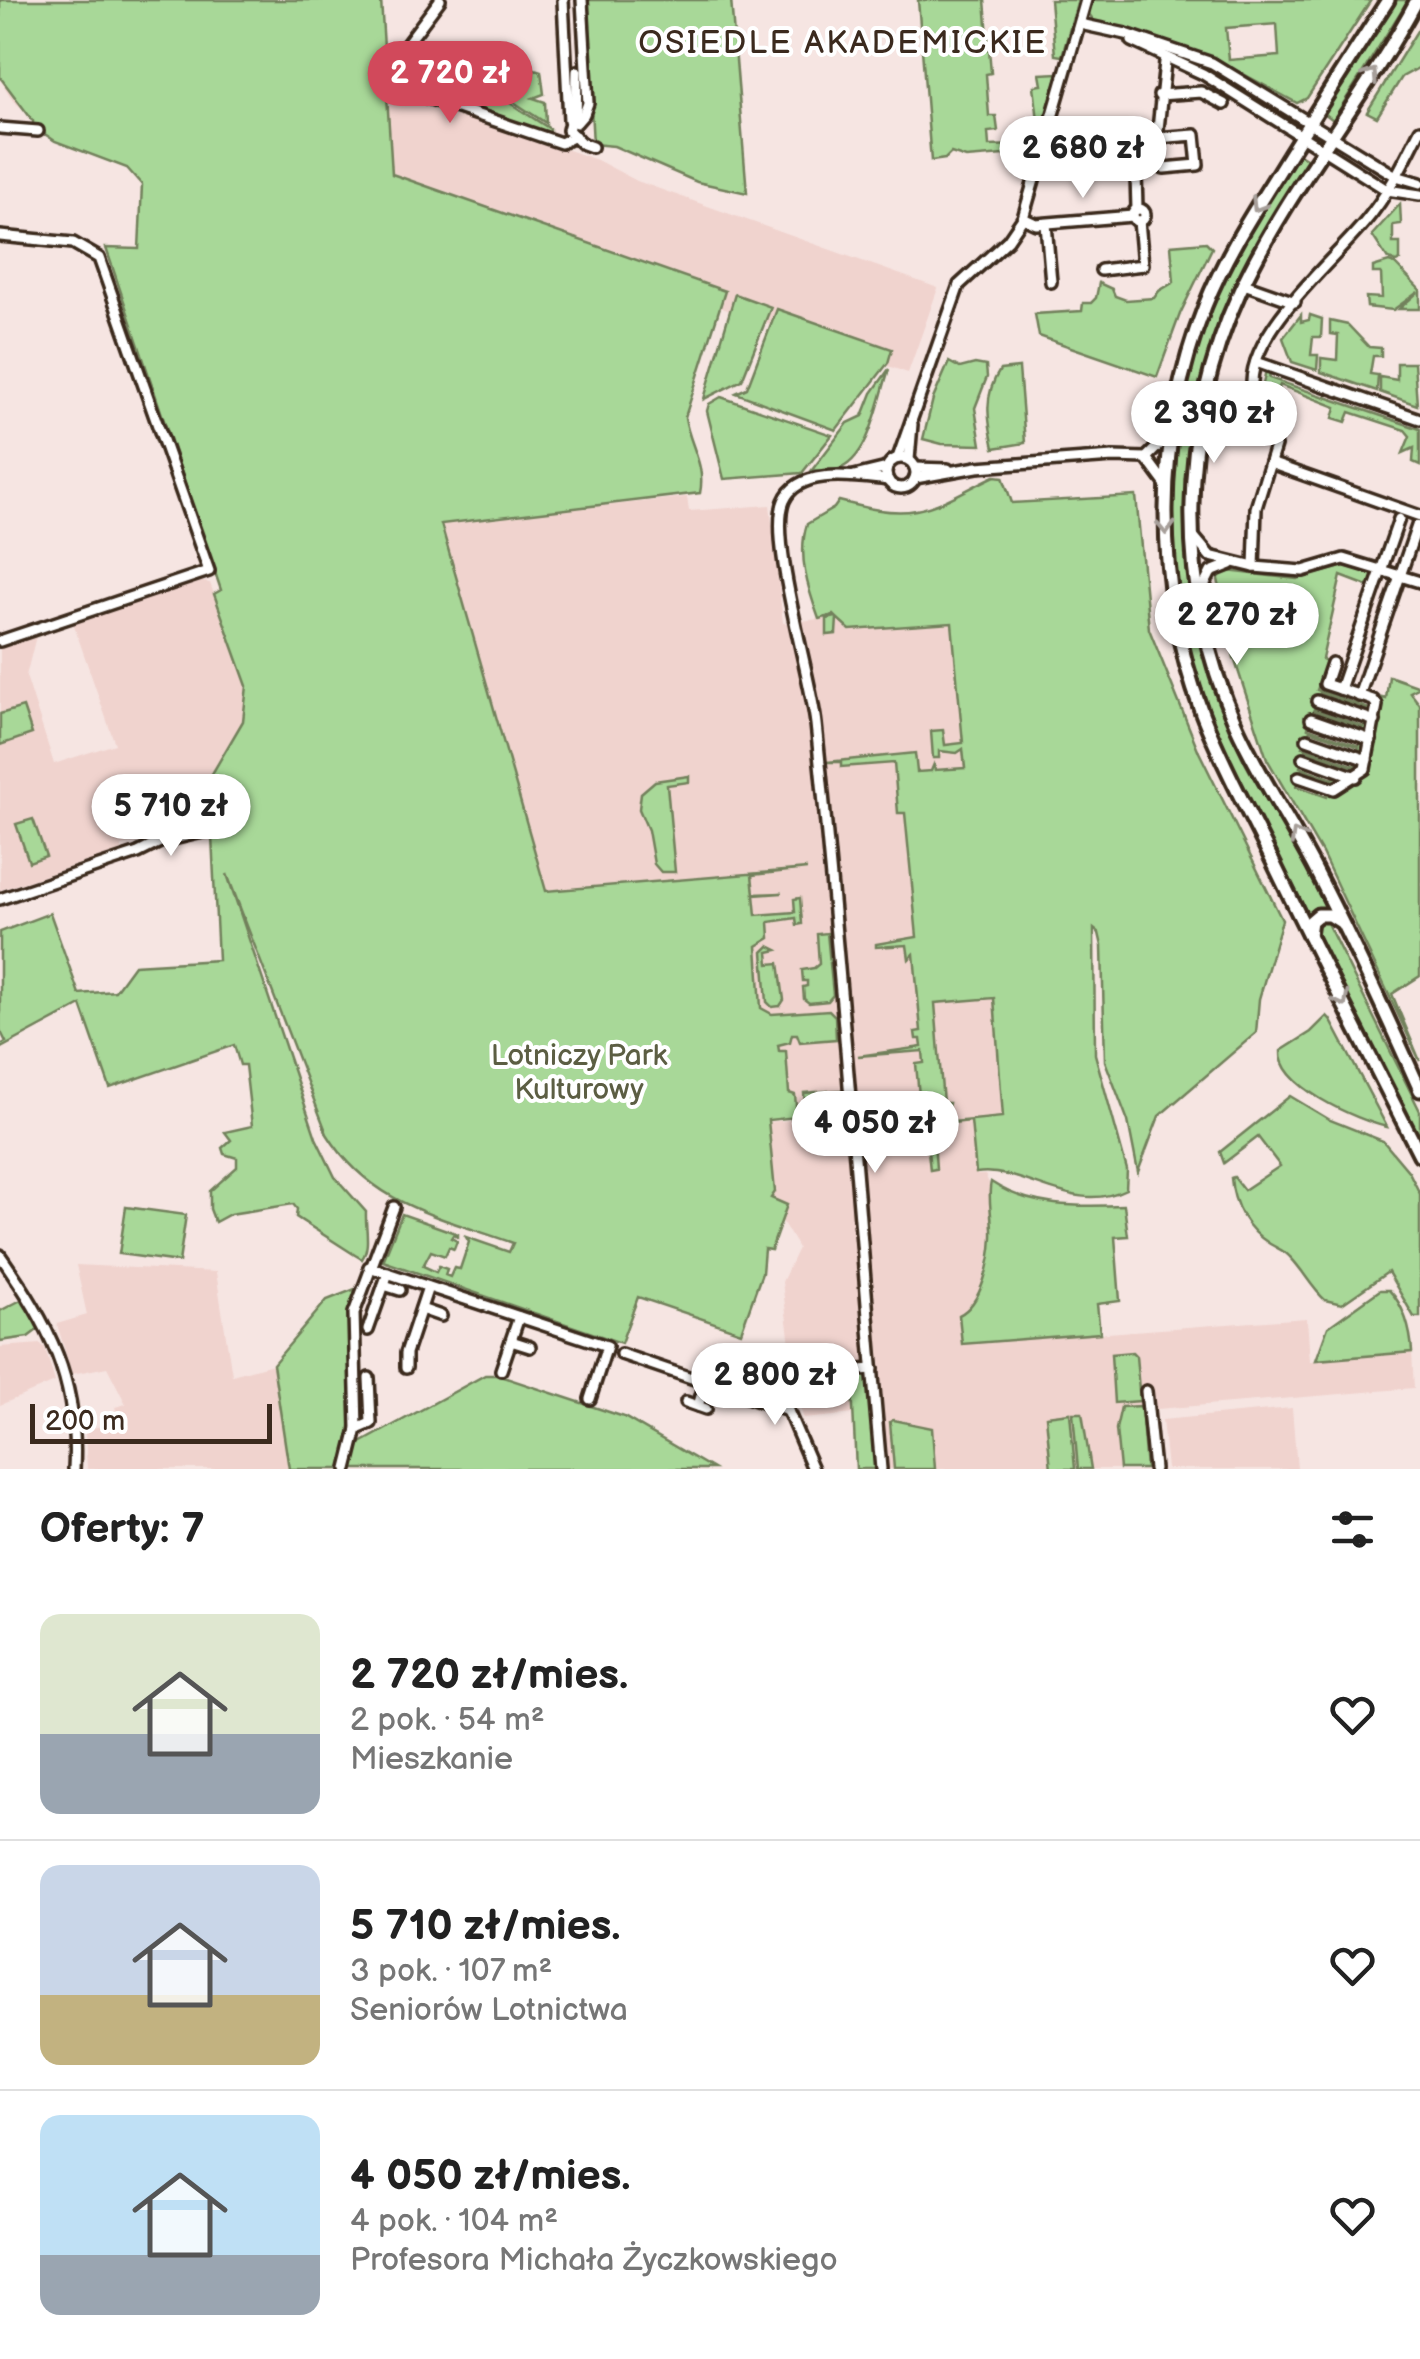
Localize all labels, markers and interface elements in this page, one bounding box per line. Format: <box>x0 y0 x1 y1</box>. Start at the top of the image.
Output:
district label: OSIEDLE AKADEMICKIE <box>638 24 1048 63</box>
pin: 2 720 zł <box>347 41 553 126</box>
text: 2 720 zł <box>390 54 510 93</box>
one-way arrow <box>1359 68 1378 86</box>
pin: 2 680 zł <box>980 116 1186 201</box>
text: 2 680 zł <box>1021 129 1145 168</box>
one-way arrow <box>1251 194 1270 212</box>
pin: 2 390 zł <box>1111 381 1317 466</box>
text: 2 390 zł <box>1153 394 1275 433</box>
one-way arrow <box>1156 521 1177 537</box>
pin: 2 270 zł <box>1134 583 1340 668</box>
text: 2 270 zł <box>1177 596 1297 635</box>
pin: 5 710 zł <box>68 774 274 859</box>
text: 5 710 zł <box>114 787 228 826</box>
one-way arrow <box>1289 828 1309 846</box>
one-way arrow <box>1330 989 1349 1007</box>
park label: Lotniczy Park Kulturowy <box>491 1038 667 1108</box>
pin: 4 050 zł <box>772 1091 978 1176</box>
text: 4 050 zł <box>814 1104 936 1143</box>
pin: 2 800 zł <box>672 1343 878 1428</box>
text: 2 800 zł <box>713 1356 837 1395</box>
scale bar <box>30 1399 272 1444</box>
text: 200 m <box>45 1405 125 1438</box>
icon: filters <box>1325 1502 1380 1557</box>
text: Oferty: 7 <box>40 1504 205 1555</box>
text: 2 720 zł/mies. <box>350 1650 628 1701</box>
icon: home <box>120 1654 240 1774</box>
icon: heart <box>1325 1687 1380 1742</box>
text: 2 pok. · 54 m² <box>350 1701 544 1740</box>
text: Mieszkanie <box>350 1740 513 1779</box>
text: 5 710 zł/mies. <box>350 1901 621 1952</box>
icon: home <box>120 1905 240 2025</box>
icon: heart <box>1325 1938 1380 1993</box>
text: 3 pok. · 107 m² <box>350 1952 552 1991</box>
text: Seniorów Lotnictwa <box>350 1991 628 2030</box>
text: 4 050 zł/mies. <box>350 2151 631 2202</box>
icon: home <box>120 2155 240 2275</box>
icon: heart <box>1325 2188 1380 2243</box>
text: 4 pok. · 104 m² <box>350 2202 558 2241</box>
text: Profesora Michała Życzkowskiego <box>350 2241 838 2280</box>

